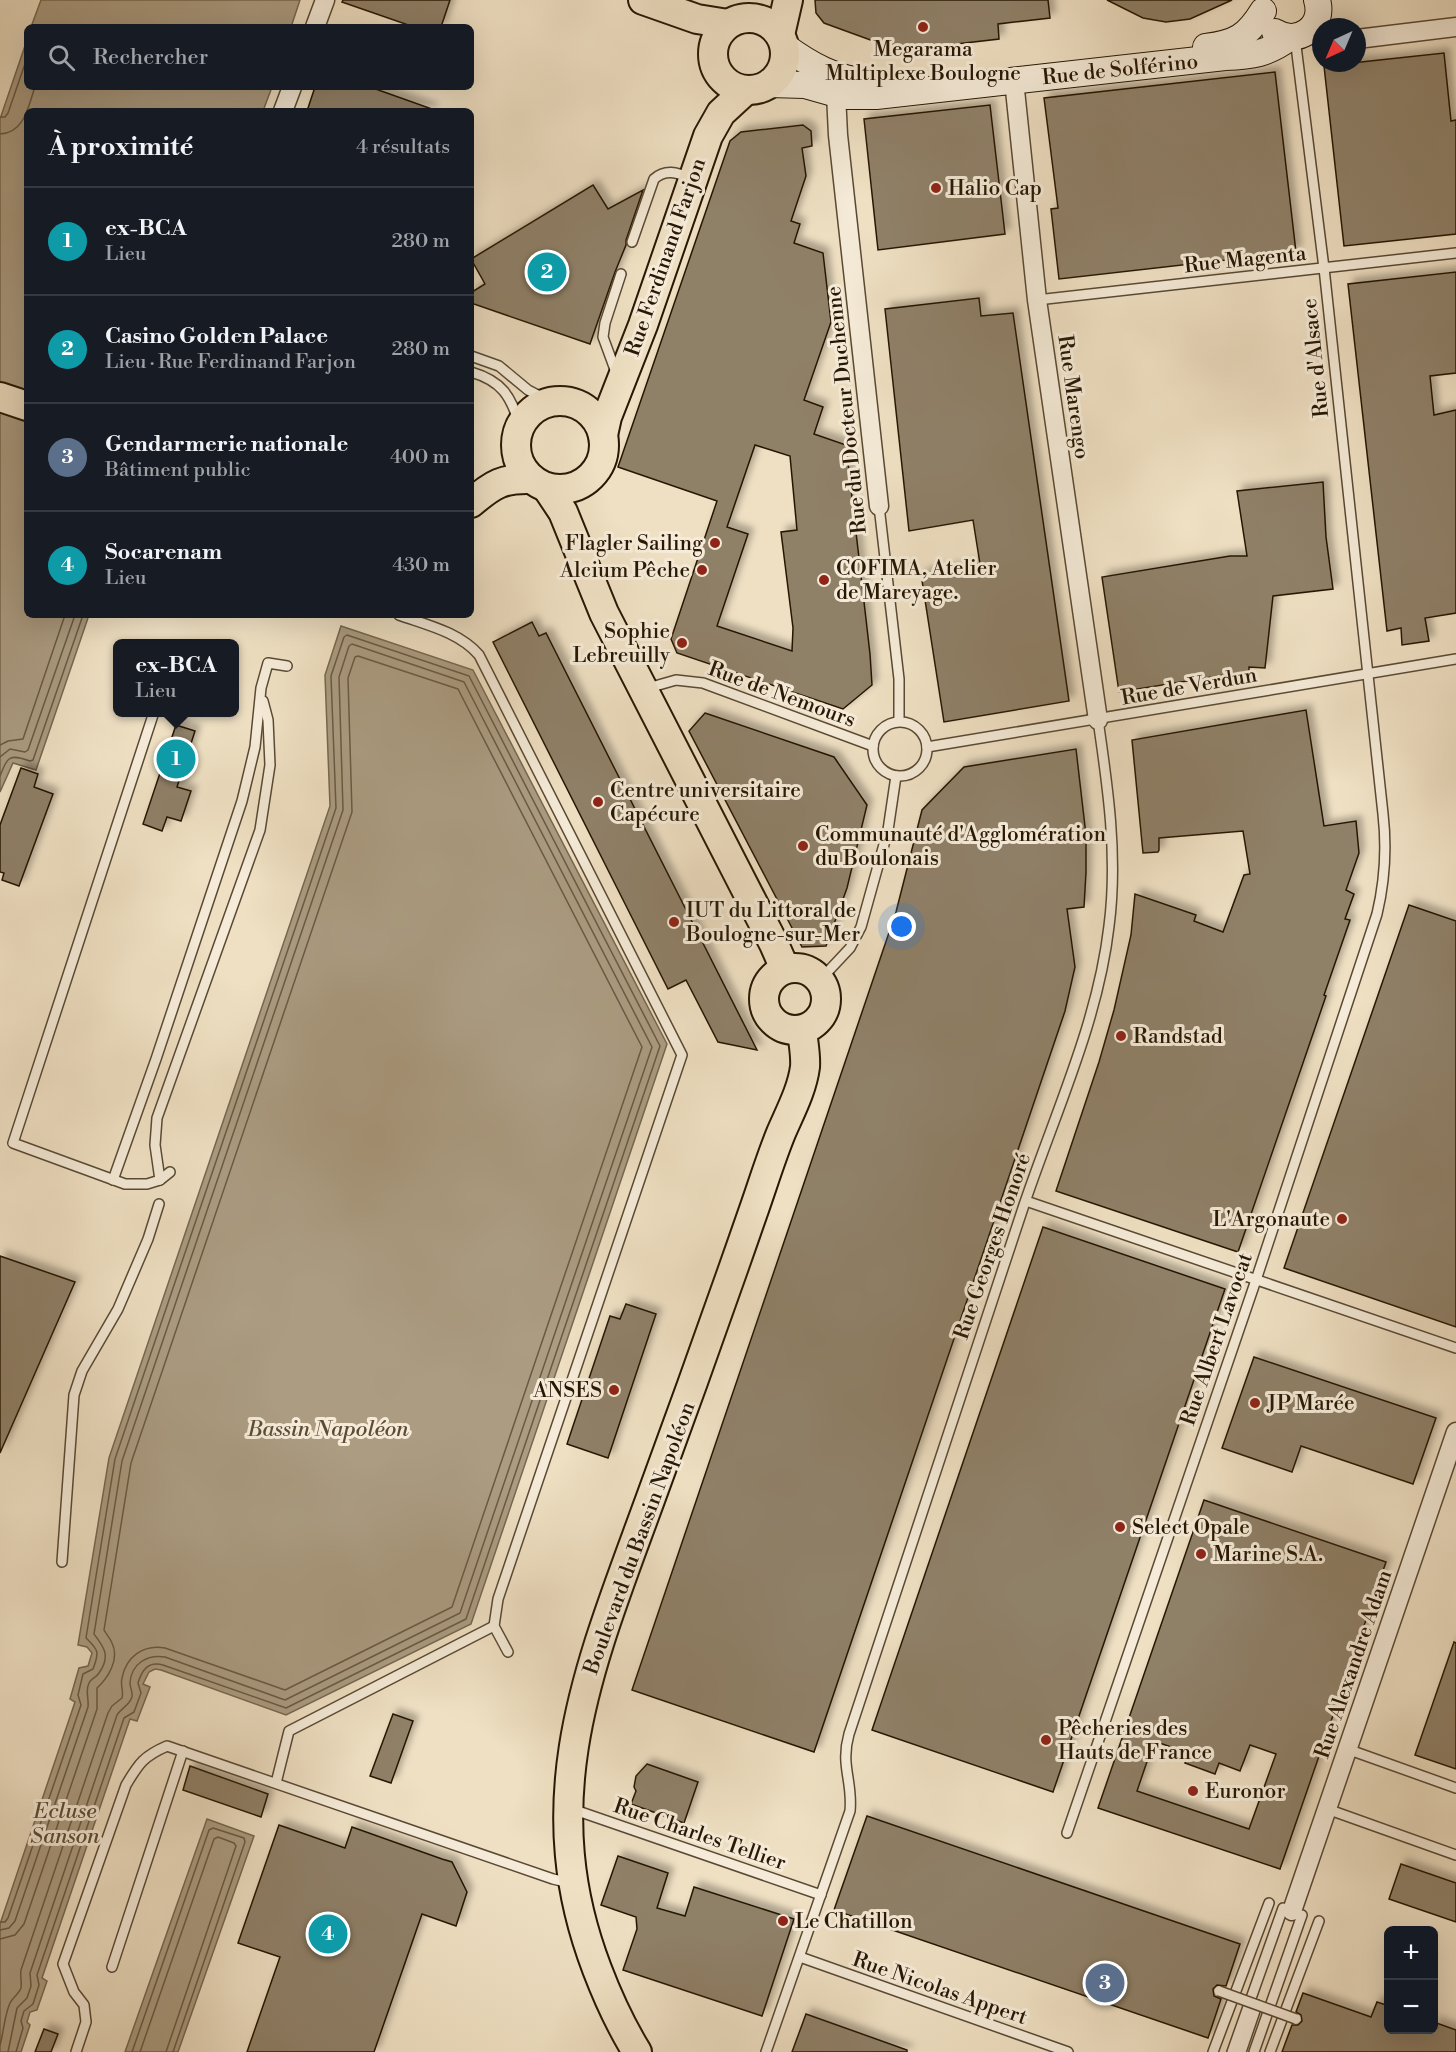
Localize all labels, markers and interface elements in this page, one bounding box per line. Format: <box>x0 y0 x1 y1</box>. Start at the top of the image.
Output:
north arrow <box>1312 18 1366 72</box>
marker: Megarama Multiplexe Boulogne <box>916 20 930 34</box>
search box <box>24 24 474 90</box>
place label: Megarama Multiplexe Boulogne <box>825 37 1021 87</box>
icon: search <box>45 41 78 74</box>
text: Rechercher <box>93 44 208 71</box>
street label: Rue de Solférino <box>1041 49 1199 91</box>
text: À proximité <box>48 131 193 163</box>
text: 4 résultats <box>356 135 450 160</box>
street label: Rue Ferdinand Farjon <box>620 154 712 360</box>
place label: Halio Cap <box>948 176 1042 202</box>
marker: Halio Cap <box>929 181 943 195</box>
text: ex-BCA <box>105 215 187 242</box>
text: 1 <box>63 229 72 254</box>
text: 280 m <box>391 229 450 254</box>
street label: Rue Magenta <box>1183 241 1308 279</box>
text: Lieu <box>105 242 146 267</box>
pin: 2 <box>528 250 566 294</box>
street label: Rue du Docteur Duchenne <box>821 285 873 535</box>
street label: Rue d'Alsace <box>1297 297 1335 419</box>
text: Casino Golden Palace <box>105 323 328 350</box>
street label: Rue Marengo <box>1051 333 1095 461</box>
text: 2 <box>61 337 74 362</box>
text: 280 m <box>391 337 450 362</box>
text: Lieu · Rue Ferdinand Farjon <box>105 350 356 375</box>
text: Gendarmerie nationale <box>105 431 348 458</box>
text: 3 <box>61 445 74 470</box>
text: 400 m <box>390 445 450 470</box>
text: Bâtiment public <box>105 458 251 483</box>
place label: Flagler Sailing <box>565 531 703 557</box>
marker: Flagler Sailing <box>708 536 722 550</box>
text: Socarenam <box>105 539 222 566</box>
text: 4 <box>61 553 74 578</box>
text: 430 m <box>392 553 450 578</box>
place label: COFIMA, Atelier de Mareyage. <box>836 556 996 606</box>
place label: Alcium Pêche <box>559 558 690 584</box>
marker: Alcium Pêche <box>695 563 709 577</box>
text: Lieu <box>105 566 146 591</box>
marker: COFIMA, Atelier de Mareyage. <box>817 573 831 587</box>
place label: Sophie Lebreuilly <box>572 619 671 669</box>
marker: Sophie Lebreuilly <box>675 636 689 650</box>
popup <box>113 639 239 717</box>
text: ex-BCA <box>135 652 217 679</box>
street label: Rue de Nemours <box>705 656 859 734</box>
street label: Rue de Verdun <box>1119 662 1260 712</box>
text: Lieu <box>135 679 177 704</box>
pin: 1 <box>156 736 195 782</box>
place label: Centre universitaire Capécure <box>610 778 801 828</box>
marker: Centre universitaire Capécure <box>591 795 605 809</box>
place label: Communauté d'Agglomération du Boulonais <box>815 822 1106 872</box>
marker: Communauté d'Agglomération du Boulonais <box>796 839 810 853</box>
place label: IUT du Littoral de Boulogne-sur-Mer <box>685 898 860 948</box>
your location <box>887 912 916 941</box>
marker: IUT du Littoral de Boulogne-sur-Mer <box>667 915 681 929</box>
place label: Randstad <box>1133 1024 1223 1050</box>
marker: Randstad <box>1114 1029 1128 1043</box>
street label: Rue Georges Honoré <box>949 1150 1037 1343</box>
place label: L'Argonaute <box>1212 1207 1330 1233</box>
marker: L'Argonaute <box>1335 1212 1349 1226</box>
street label: Rue Albert Lavocat <box>1175 1249 1259 1429</box>
place label: ANSES <box>532 1378 602 1404</box>
marker: ANSES <box>607 1383 621 1397</box>
place label: JP Marée <box>1266 1391 1355 1417</box>
marker: JP Marée <box>1248 1396 1262 1410</box>
street label: Boulevard du Bassin Napoléon <box>578 1398 702 1679</box>
water label: Bassin Napoléon <box>246 1416 409 1443</box>
place label: Select Opale <box>1132 1515 1250 1541</box>
marker: Select Opale <box>1113 1520 1127 1534</box>
place label: Marine S.A. <box>1213 1542 1323 1568</box>
marker: Marine S.A. <box>1194 1547 1208 1561</box>
street label: Rue Alexandre Adam <box>1309 1567 1398 1762</box>
place label: Pêcheries des Hauts de France <box>1058 1716 1212 1766</box>
marker: Pêcheries des Hauts de France <box>1039 1733 1053 1747</box>
place label: Euronor <box>1205 1779 1286 1805</box>
marker: Euronor <box>1186 1784 1200 1798</box>
street label: Rue Charles Tellier <box>610 1793 789 1877</box>
water label: Ecluse Sanson <box>30 1798 100 1850</box>
place label: Le Chatillon <box>795 1909 913 1935</box>
pin: 4 <box>308 1912 348 1956</box>
marker: Le Chatillon <box>776 1914 790 1928</box>
map controls <box>1384 1926 1438 2034</box>
button: + <box>1384 1926 1438 1980</box>
street label: Rue Nicolas Appert <box>849 1947 1031 2031</box>
pin: 3 <box>1086 1960 1124 2006</box>
button: − <box>1384 1980 1438 2034</box>

